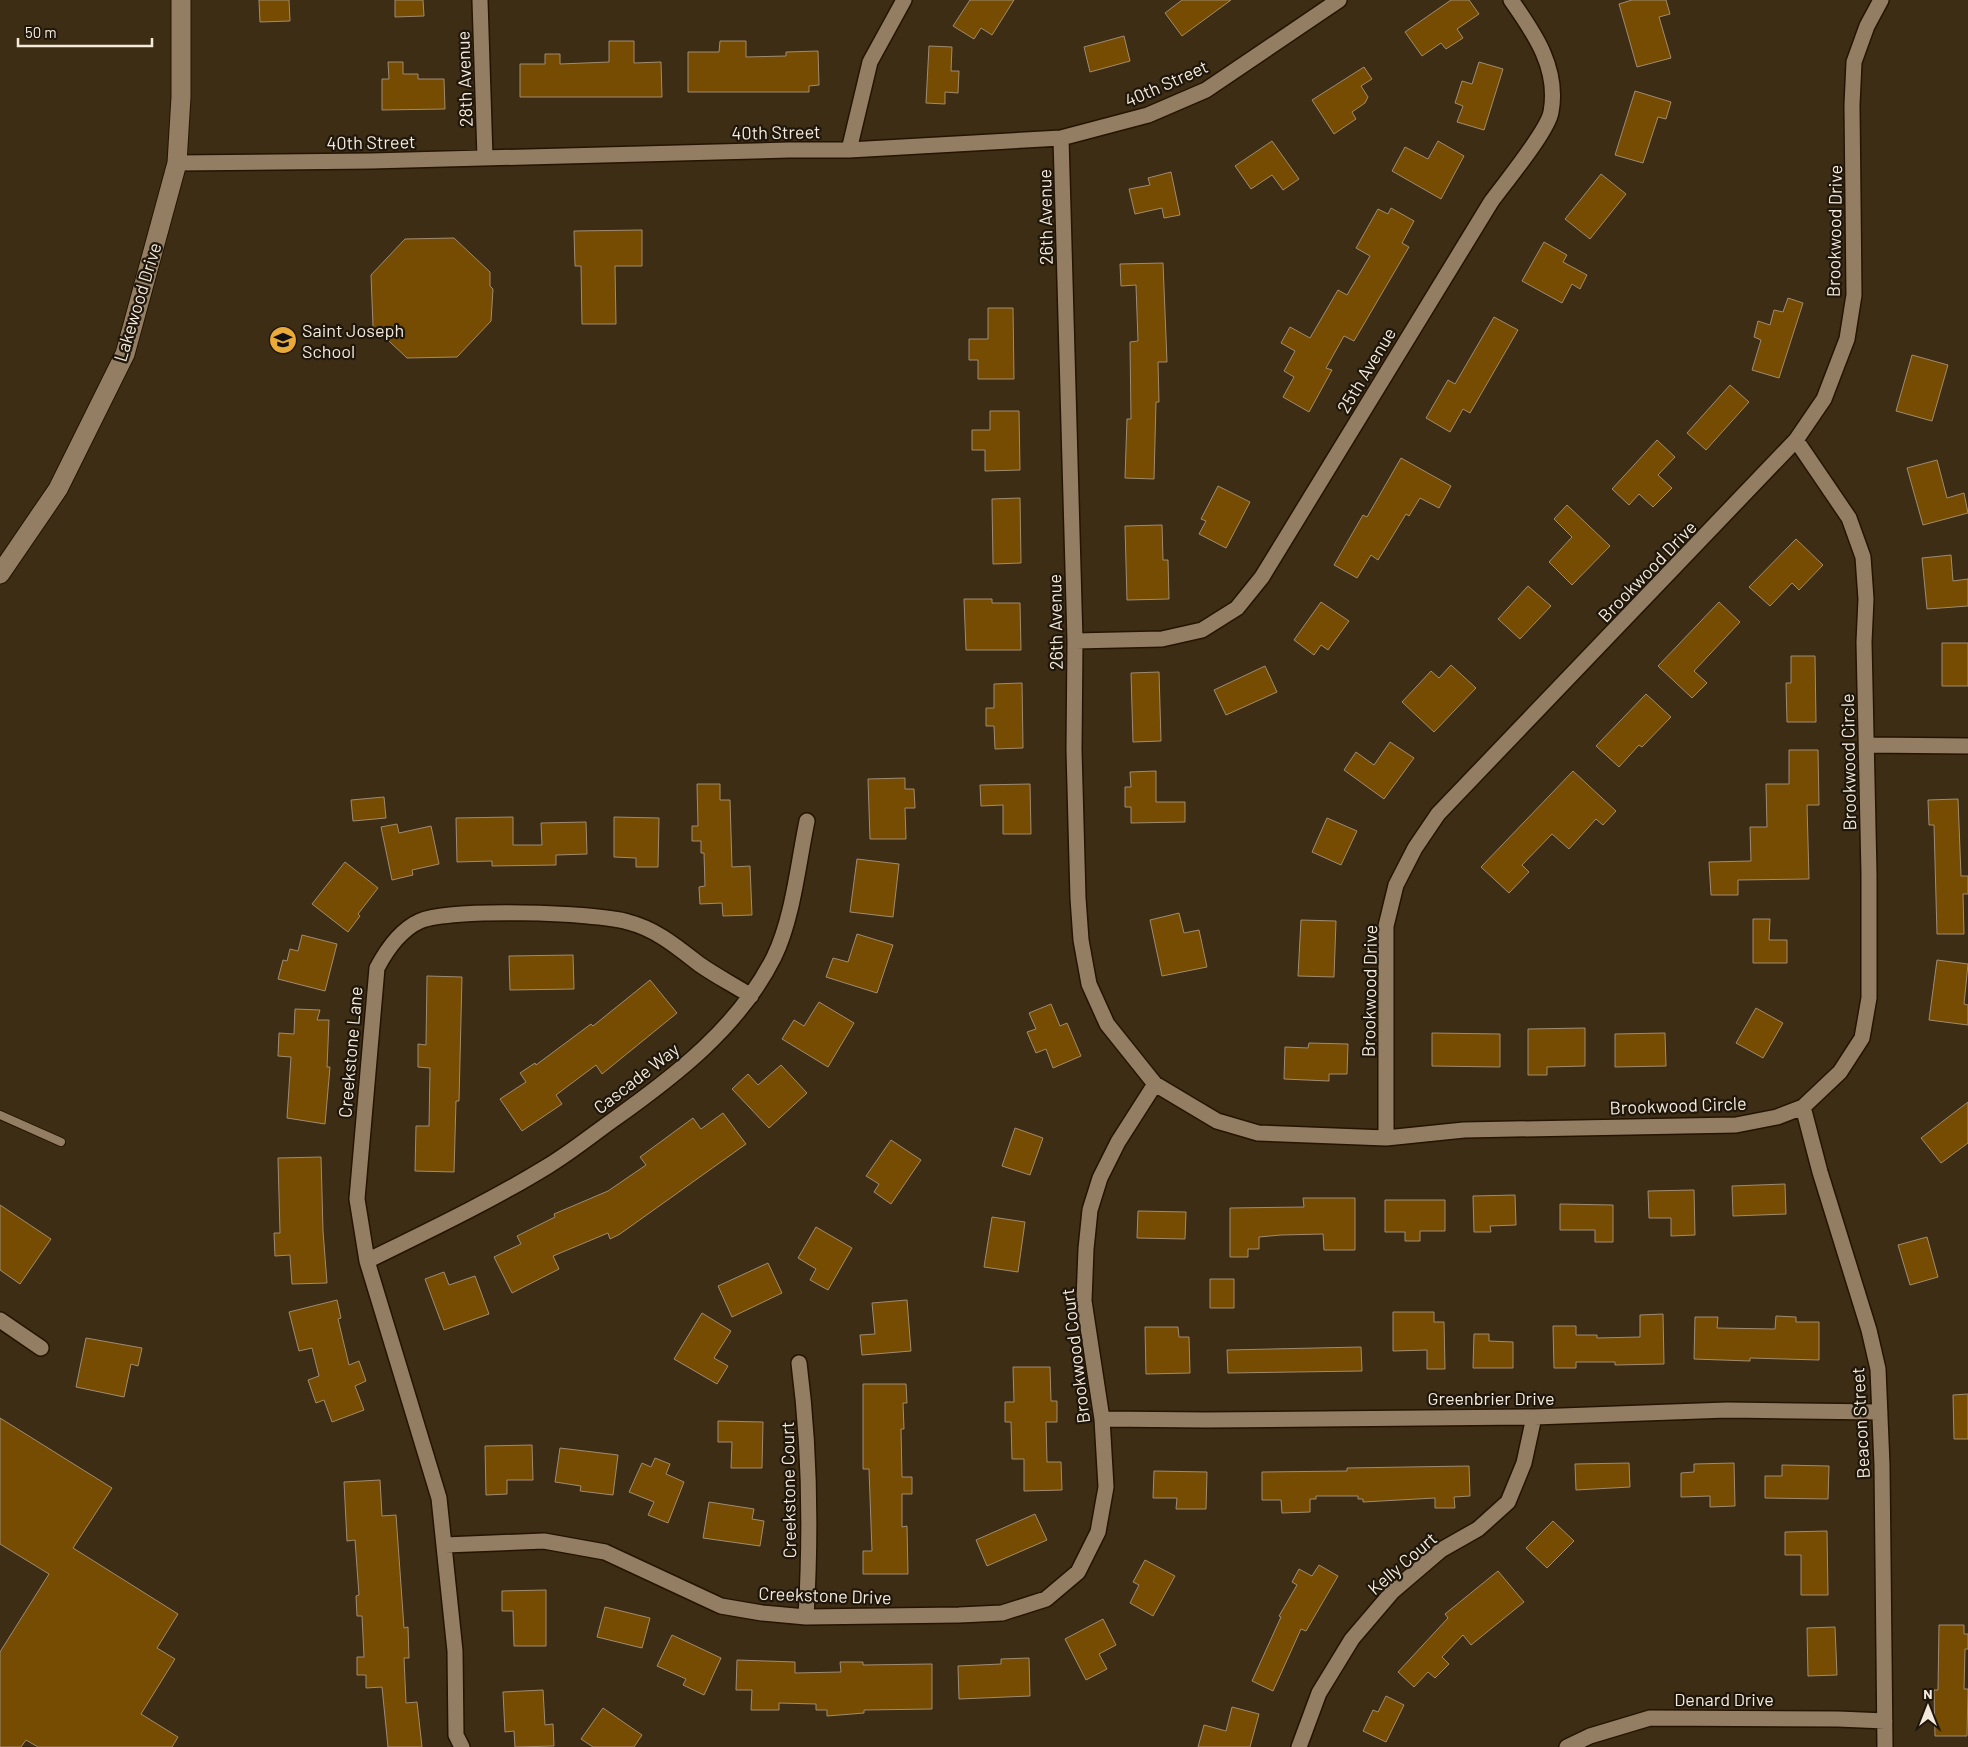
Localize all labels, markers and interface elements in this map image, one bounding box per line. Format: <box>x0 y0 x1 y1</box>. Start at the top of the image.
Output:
scale bar <box>18 15 151 47</box>
text: 50 m <box>25 23 57 41</box>
street label: 28th Avenue <box>451 31 477 127</box>
street label: 40th Street <box>1121 55 1211 111</box>
street label: 40th Street <box>731 120 821 144</box>
street label: 40th Street <box>326 130 416 154</box>
street label: Brookwood Drive <box>1822 165 1846 297</box>
street label: 26th Avenue <box>1033 169 1057 265</box>
street label: Lakewood Drive <box>108 240 166 364</box>
place label: Saint Joseph School <box>302 319 404 362</box>
street label: 25th Avenue <box>1332 323 1400 417</box>
school or university icon: Saint Joseph School <box>268 325 298 355</box>
street label: Brookwood Drive <box>1593 516 1701 626</box>
street label: 26th Avenue <box>1043 574 1067 670</box>
street label: Brookwood Circle <box>1836 693 1860 831</box>
street label: Brookwood Drive <box>1357 925 1381 1057</box>
street label: Creekstone Lane <box>333 985 367 1119</box>
street label: Cascade Way <box>589 1038 683 1118</box>
street label: Brookwood Circle <box>1609 1092 1747 1118</box>
street label: Brookwood Court <box>1056 1287 1094 1425</box>
street label: Beacon Street <box>1846 1367 1874 1479</box>
street label: Greenbrier Drive <box>1427 1387 1555 1409</box>
street label: Creekstone Court <box>776 1421 800 1559</box>
street label: Kelly Court <box>1363 1527 1441 1599</box>
street label: Creekstone Drive <box>758 1582 892 1608</box>
north arrow <box>1903 1682 1953 1732</box>
text: N <box>1923 1685 1933 1702</box>
street label: Denard Drive <box>1674 1688 1774 1710</box>

